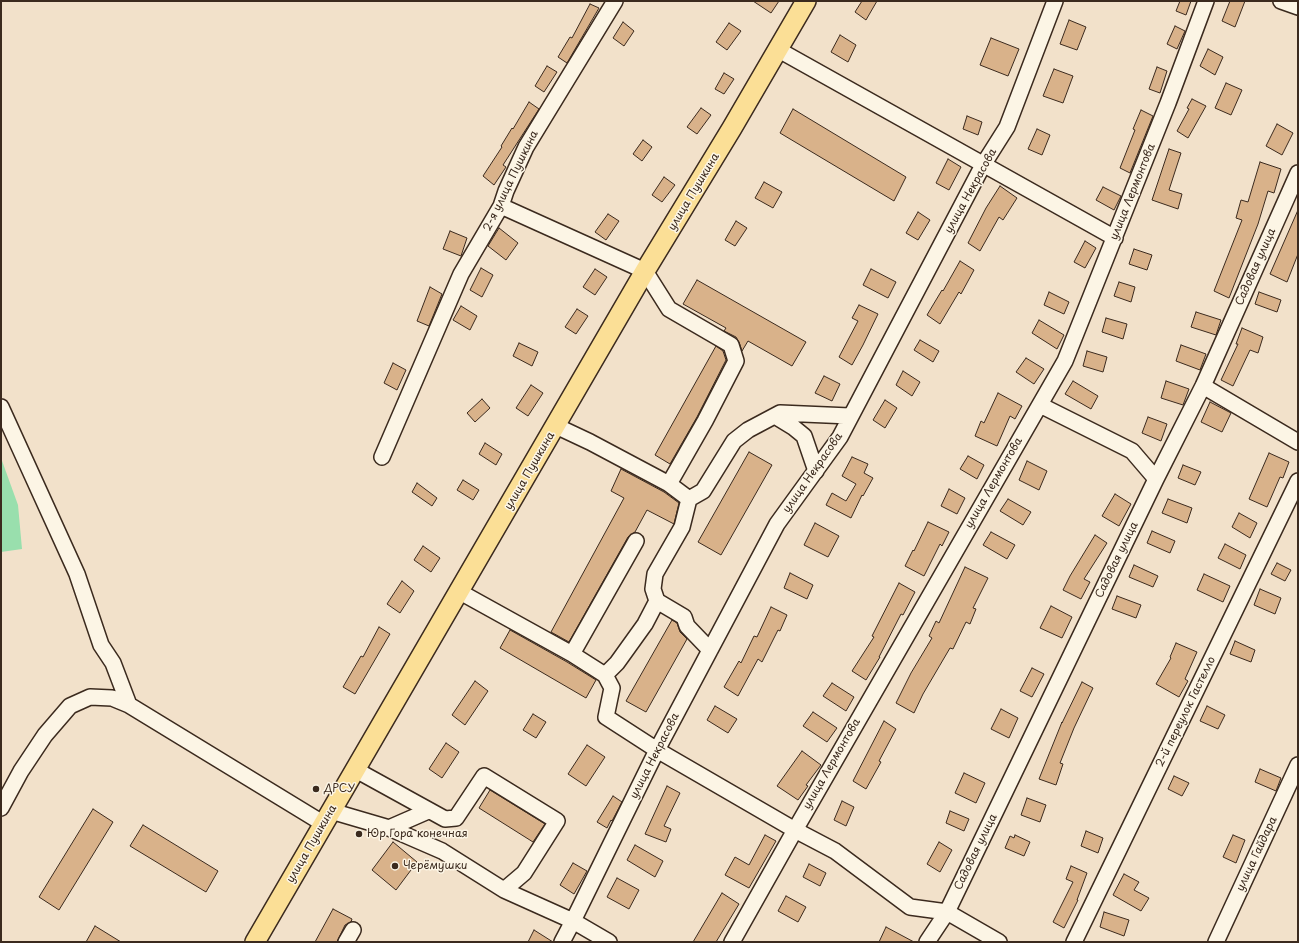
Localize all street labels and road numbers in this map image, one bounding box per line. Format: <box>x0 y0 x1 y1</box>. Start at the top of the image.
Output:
street label: 2-я улица Пушкина <box>481 128 541 234</box>
street label: улица Лермонтова <box>1108 142 1158 242</box>
street label: улица Некрасова <box>942 146 1000 236</box>
street label: улица Пушкина <box>666 151 722 233</box>
street label: Садовая улица <box>1233 226 1279 308</box>
street label: улица Пушкина <box>502 430 558 512</box>
street label: улица Некрасова <box>780 430 846 516</box>
street label: улица Лермонтова <box>963 435 1025 531</box>
street label: Садовая улица <box>1093 520 1141 600</box>
street label: 2-й переулок Гастелло <box>1153 655 1219 769</box>
street label: улица Некрасова <box>628 711 682 801</box>
street label: улица Лермонтова <box>801 716 863 812</box>
street label: улица Пушкина <box>284 803 340 885</box>
street label: Садовая улица <box>952 812 1000 892</box>
street label: улица Гайдара <box>1234 815 1280 893</box>

